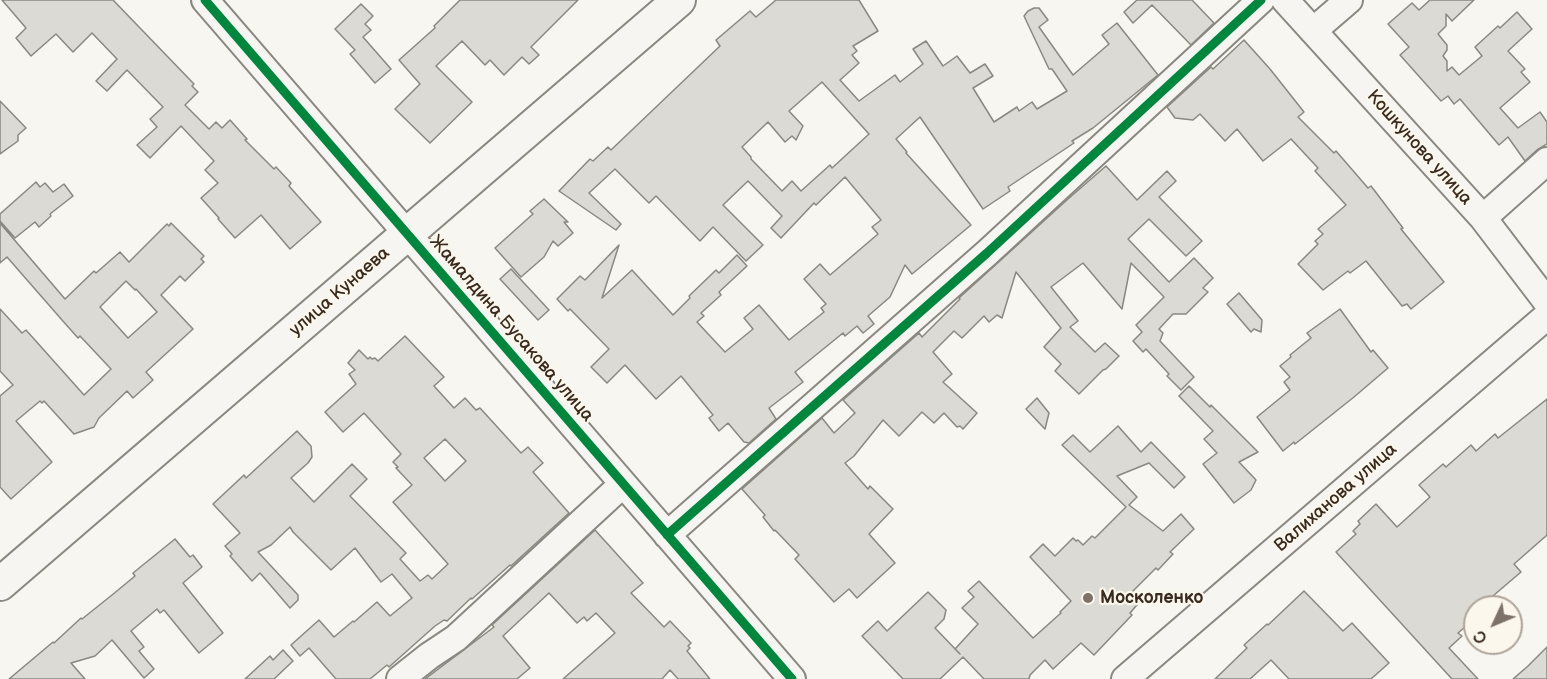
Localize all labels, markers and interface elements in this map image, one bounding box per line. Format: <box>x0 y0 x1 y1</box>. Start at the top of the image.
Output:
street label: Кошкунова улица <box>1362 86 1476 210</box>
street label: Жамалдина Бусакова улица <box>424 232 598 426</box>
street label: улица Кунаева <box>286 243 394 341</box>
street label: Валиханова улица <box>1270 439 1402 557</box>
place label: Москоленко <box>1100 587 1203 609</box>
marker: Москоленко <box>1081 591 1095 605</box>
north arrow <box>1463 595 1523 655</box>
text: С <box>1470 626 1492 647</box>

